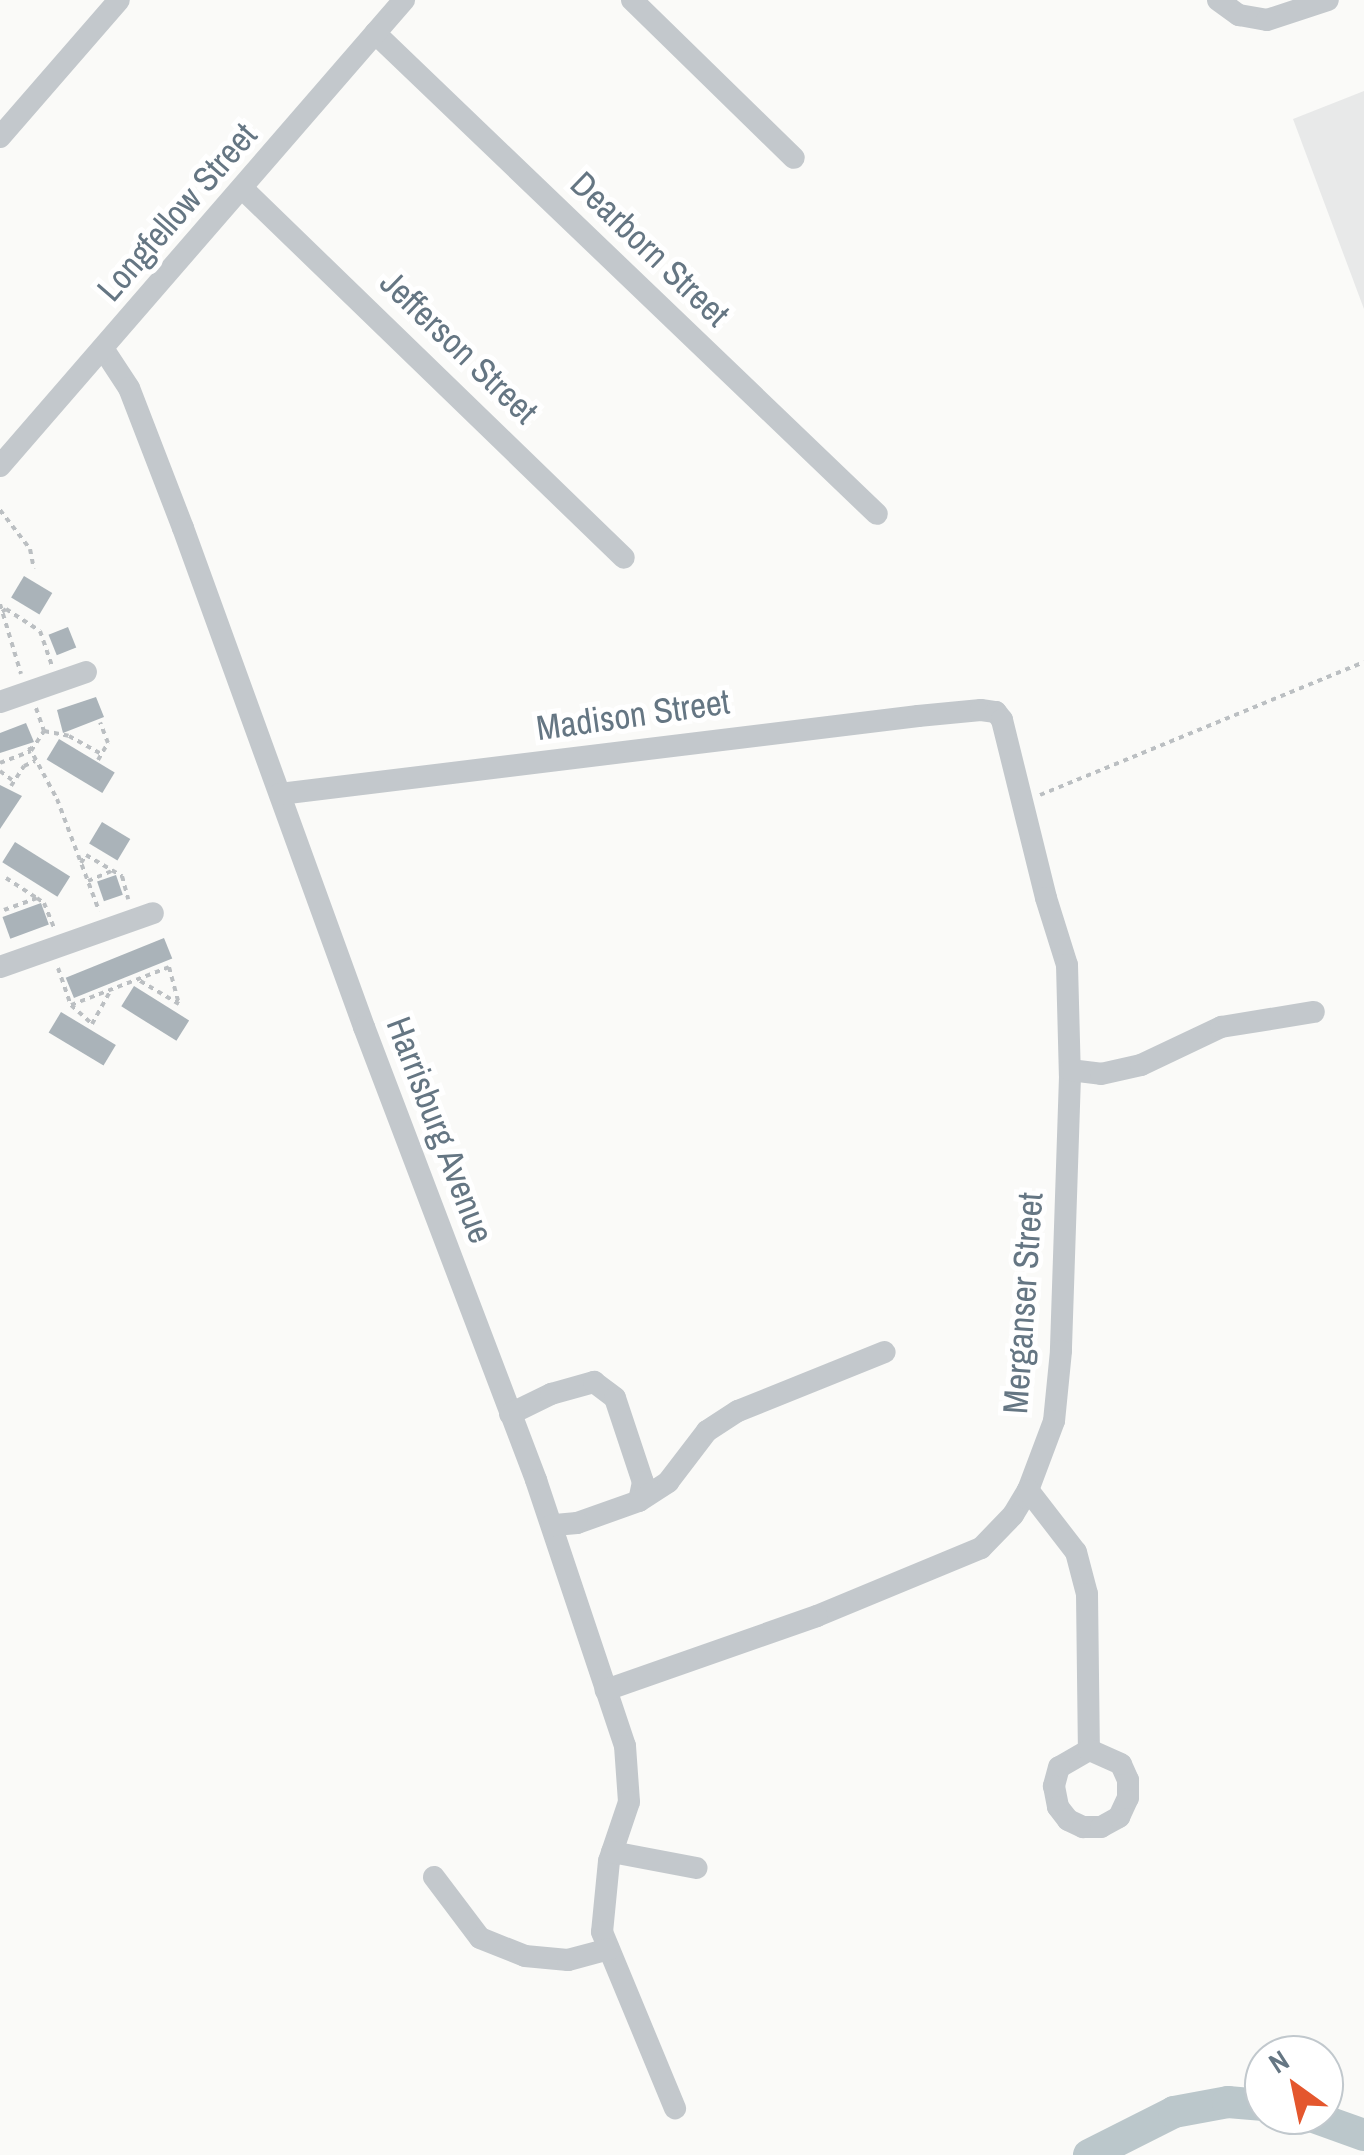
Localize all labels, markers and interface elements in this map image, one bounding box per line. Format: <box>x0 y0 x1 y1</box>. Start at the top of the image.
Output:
street label: Longfellow Street <box>88 115 266 309</box>
street label: Dearborn Street <box>562 163 738 335</box>
street label: Jefferson Street <box>372 262 546 432</box>
street label: Madison Street <box>534 681 732 749</box>
street label: Harrisburg Avenue <box>377 1010 503 1250</box>
street label: Merganser Street <box>994 1191 1052 1415</box>
north arrow <box>1244 2035 1344 2135</box>
text: N <box>1261 2041 1296 2082</box>

